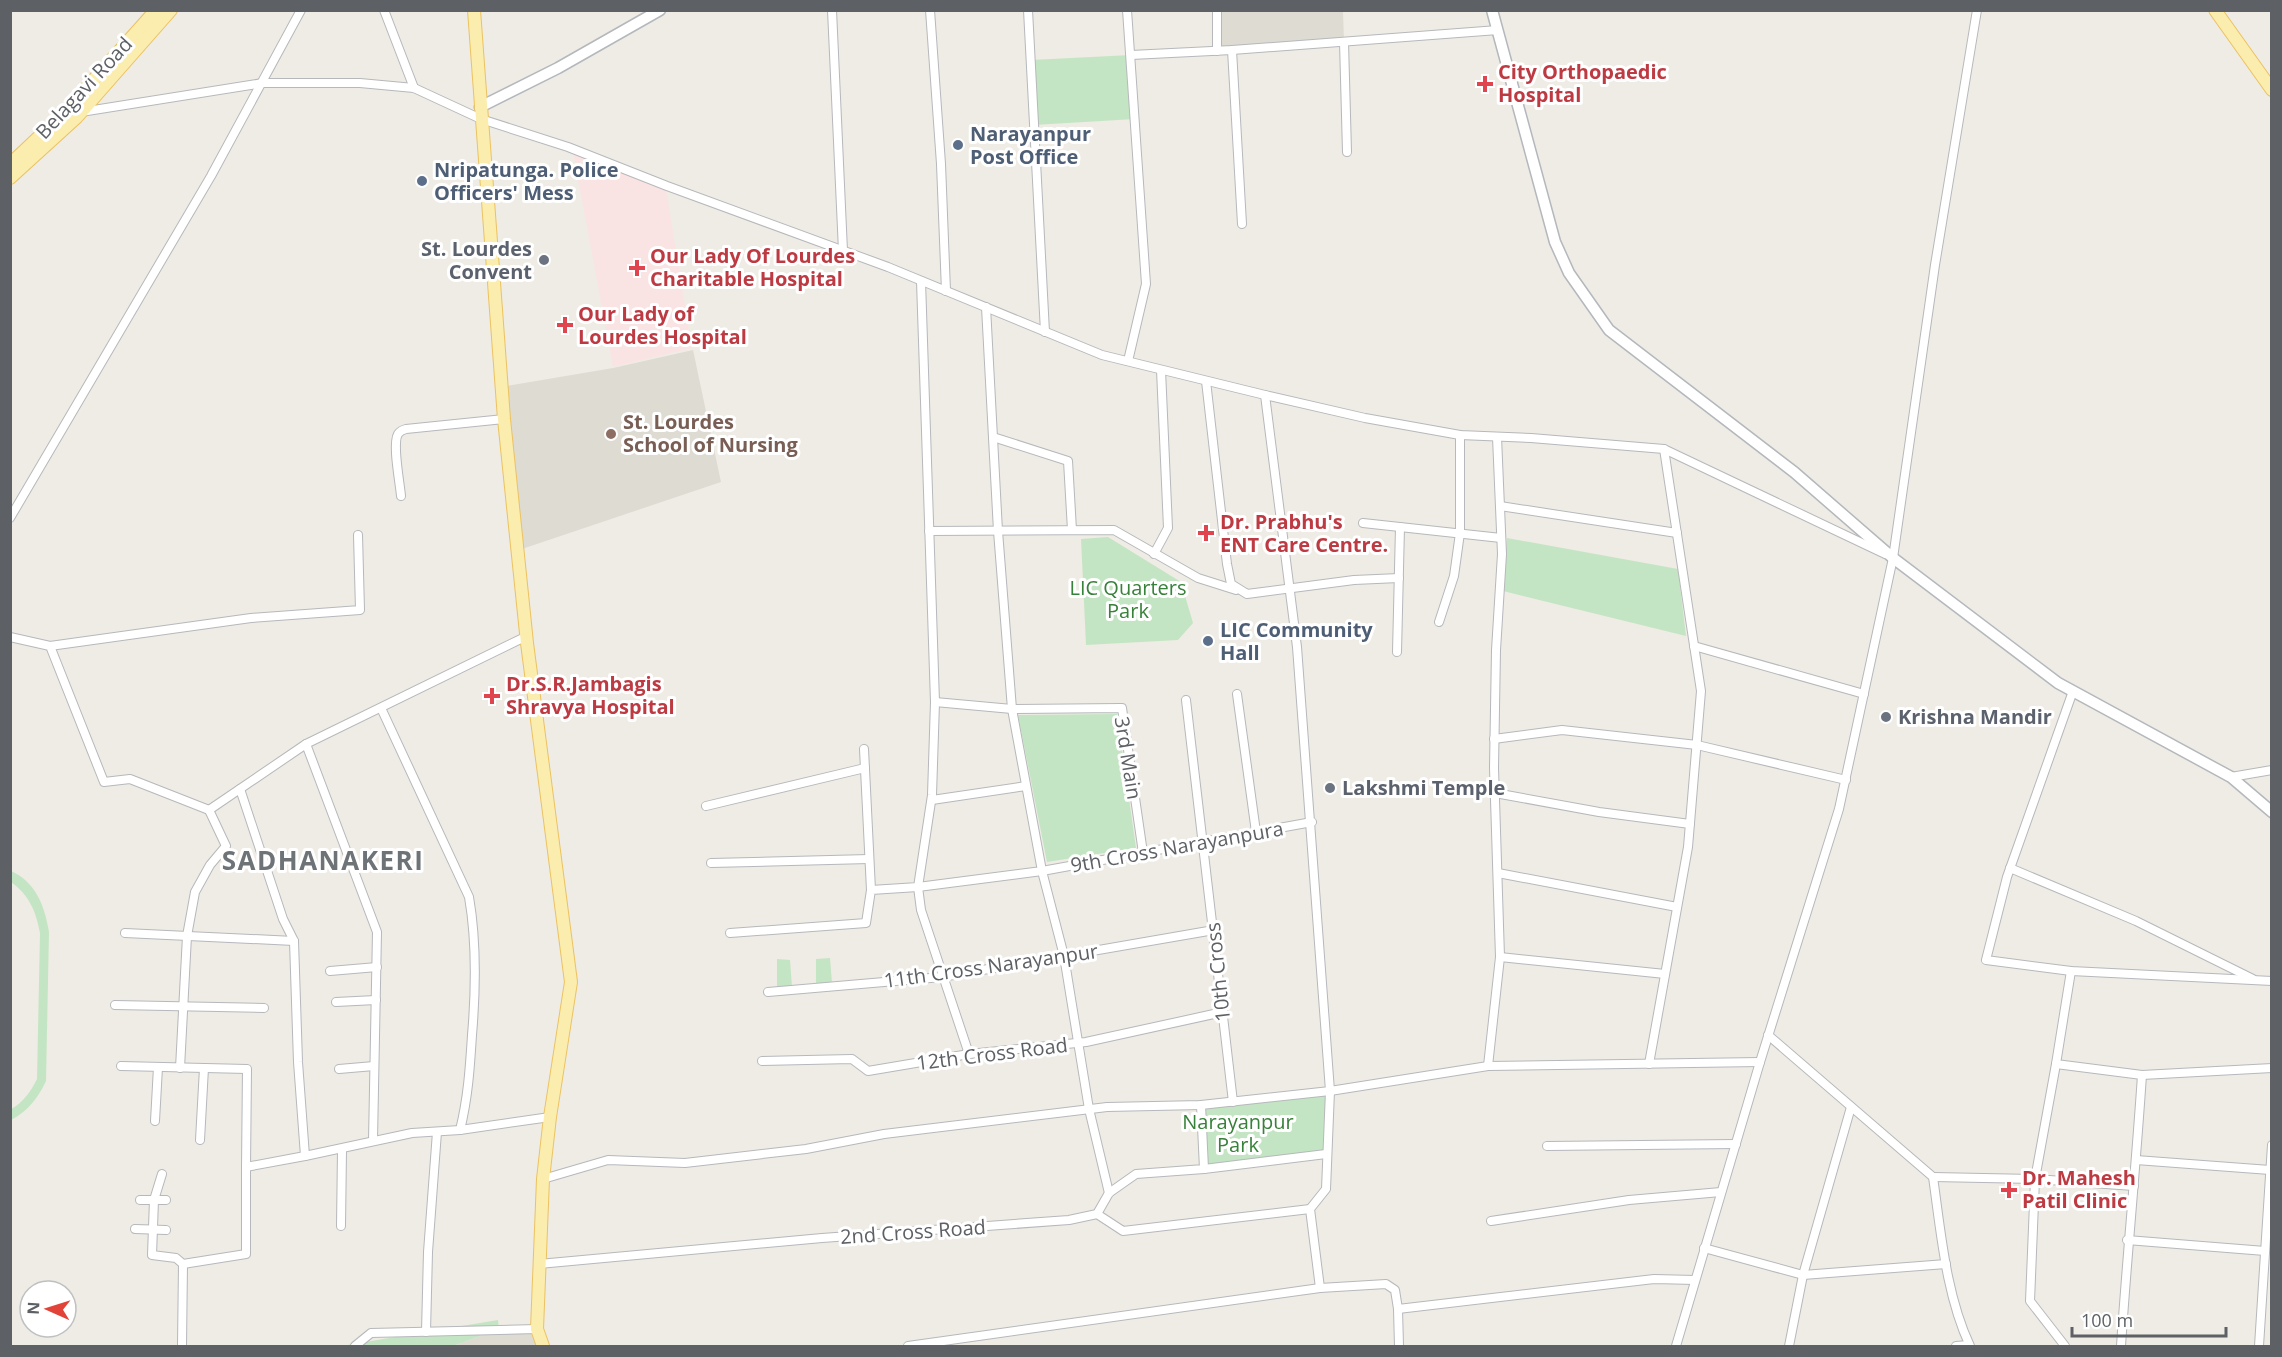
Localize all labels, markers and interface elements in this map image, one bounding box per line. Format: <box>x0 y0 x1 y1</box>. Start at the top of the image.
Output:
street label: Belagavi Road <box>29 31 138 144</box>
place label: City Orthopaedic Hospital <box>1498 58 1667 108</box>
marker: City Orthopaedic Hospital <box>1476 75 1494 93</box>
place label: Narayanpur Post Office <box>970 120 1091 170</box>
marker: Narayanpur Post Office <box>951 138 965 152</box>
place label: Nripatunga. Police Officers' Mess <box>434 156 619 206</box>
marker: Nripatunga. Police Officers' Mess <box>415 174 429 188</box>
place label: St. Lourdes Convent <box>421 235 532 285</box>
place label: Our Lady Of Lourdes Charitable Hospital <box>650 242 855 292</box>
marker: St. Lourdes Convent <box>537 253 551 267</box>
marker: Our Lady Of Lourdes Charitable Hospital <box>628 259 646 277</box>
place label: Our Lady of Lourdes Hospital <box>578 300 747 350</box>
marker: Our Lady of Lourdes Hospital <box>556 316 574 334</box>
place label: St. Lourdes School of Nursing <box>623 408 799 458</box>
marker: St. Lourdes School of Nursing <box>604 427 618 441</box>
place label: Dr. Prabhu's ENT Care Centre. <box>1220 508 1388 558</box>
marker: Dr. Prabhu's ENT Care Centre. <box>1197 524 1215 542</box>
park label: LIC Quarters Park <box>1070 574 1187 624</box>
place label: LIC Community Hall <box>1220 616 1373 666</box>
marker: LIC Community Hall <box>1201 634 1215 648</box>
place label: Dr.S.R.Jambagis Shravya Hospital <box>506 670 675 720</box>
marker: Dr.S.R.Jambagis Shravya Hospital <box>483 687 501 705</box>
place label: Krishna Mandir <box>1898 703 2052 730</box>
marker: Krishna Mandir <box>1879 710 1893 724</box>
street label: 3rd Main <box>1109 715 1148 801</box>
place label: Lakshmi Temple <box>1342 774 1505 801</box>
marker: Lakshmi Temple <box>1323 781 1337 795</box>
street label: 9th Cross Narayanpura <box>1068 814 1285 879</box>
district label: SADHANAKERI <box>222 842 424 878</box>
street label: 10th Cross <box>1199 921 1236 1023</box>
street label: 11th Cross Narayanpur <box>882 937 1100 994</box>
street label: 12th Cross Road <box>915 1031 1069 1076</box>
park label: Narayanpur Park <box>1182 1108 1294 1158</box>
place label: Dr. Mahesh Patil Clinic <box>2022 1164 2136 1214</box>
marker: Dr. Mahesh Patil Clinic <box>2000 1181 2018 1199</box>
street label: 2nd Cross Road <box>839 1213 987 1250</box>
north arrow <box>18 1279 78 1339</box>
scale bar <box>2072 1300 2226 1338</box>
text: N <box>22 1301 44 1315</box>
text: 100 m <box>2081 1308 2133 1332</box>

